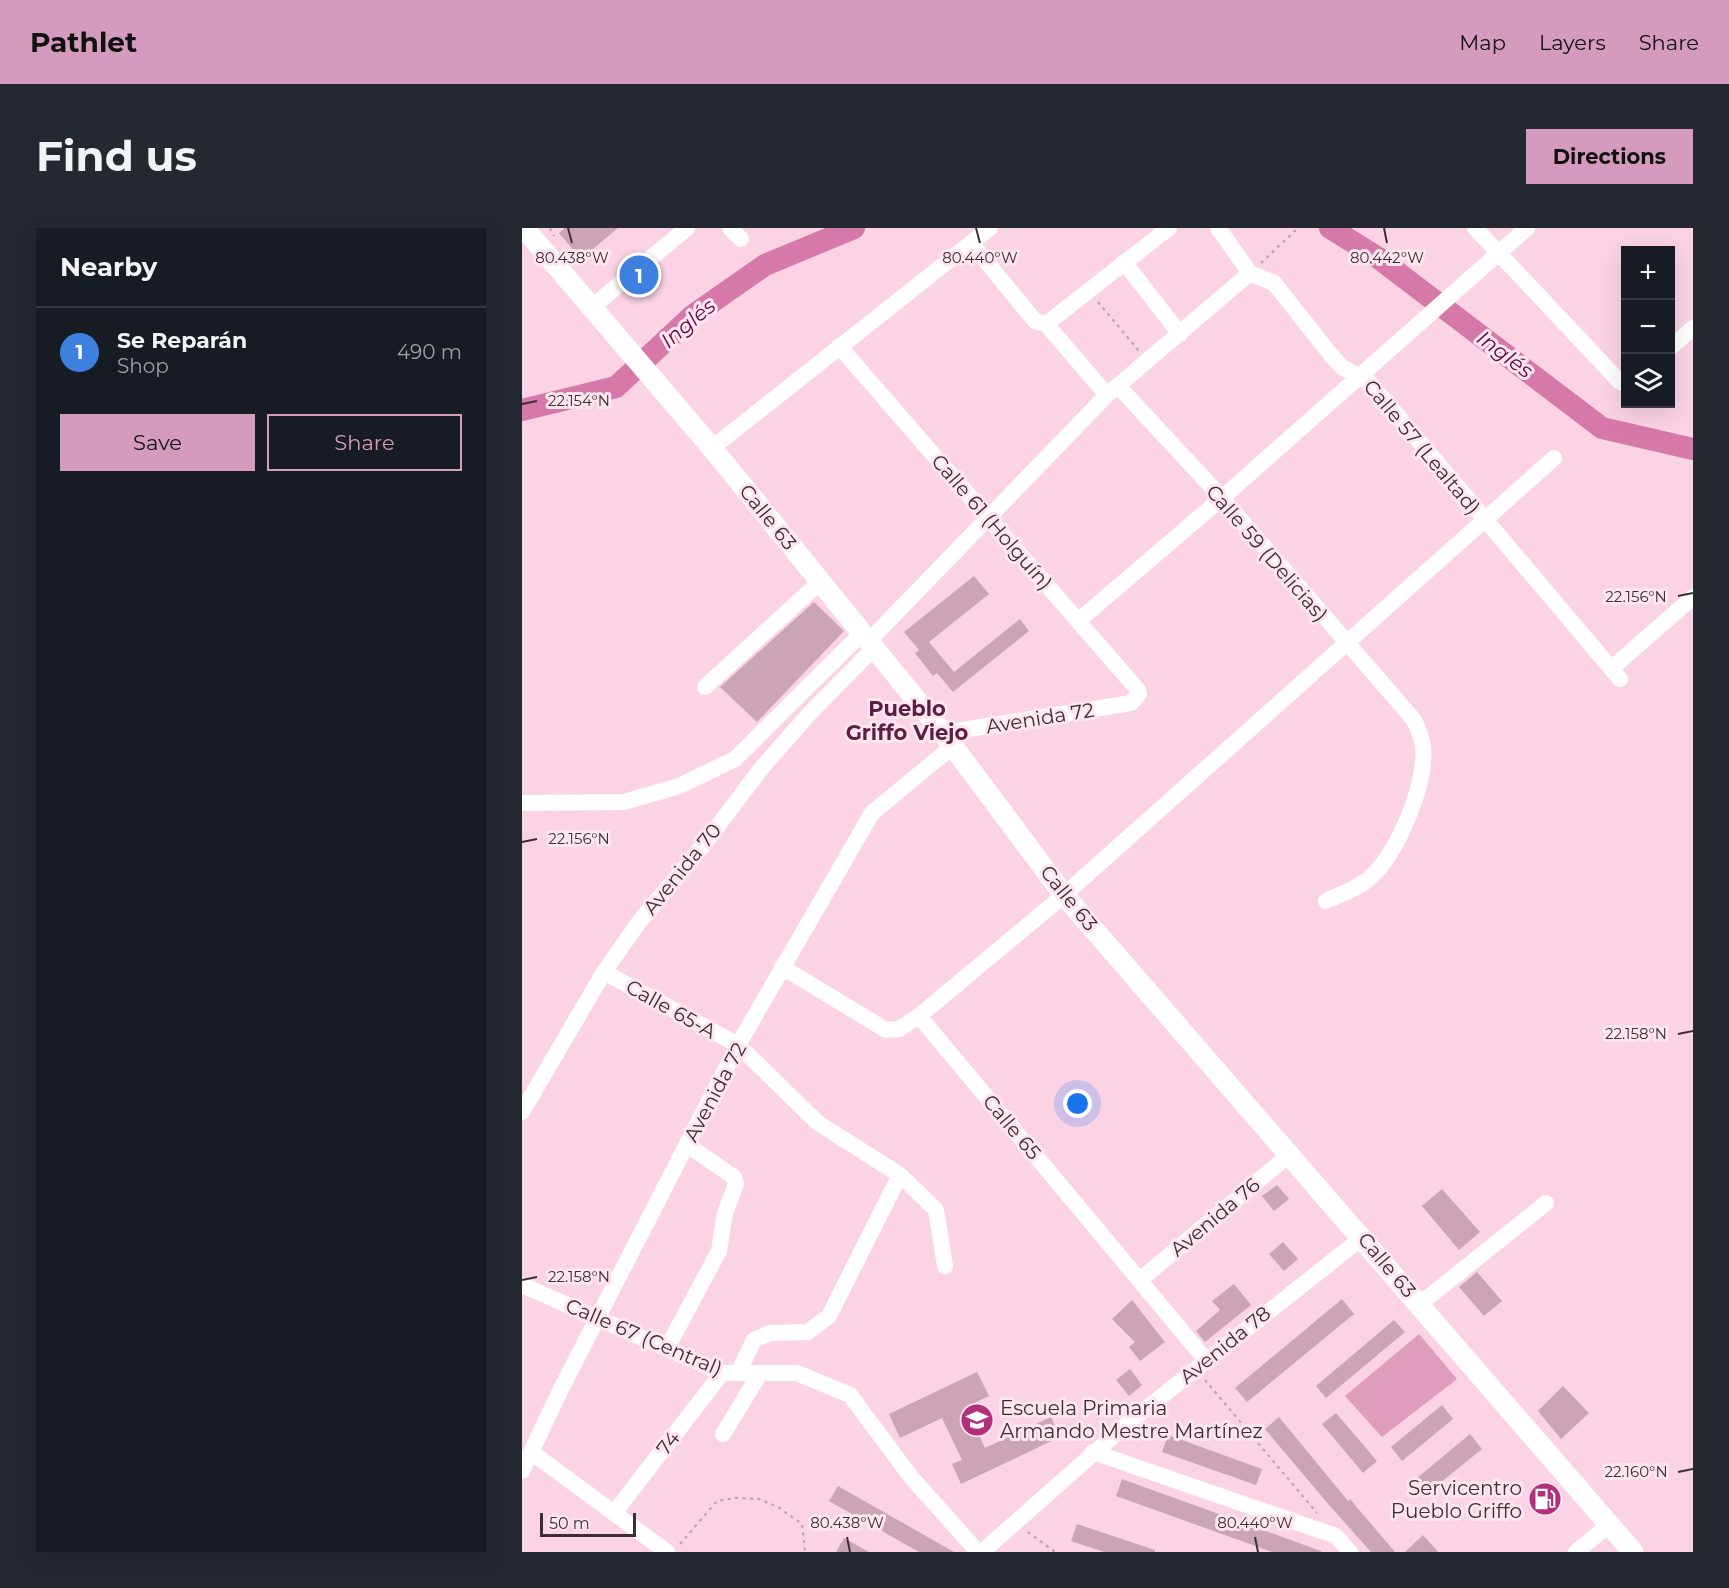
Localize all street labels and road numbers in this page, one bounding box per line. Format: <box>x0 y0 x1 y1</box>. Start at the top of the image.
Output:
street label: Calle 57 (Lealtad) <box>1359 375 1485 519</box>
street label: Calle 61 (Holguín) <box>927 449 1057 595</box>
street label: Calle 63 <box>734 479 802 555</box>
street label: Calle 59 (Delicias) <box>1201 480 1333 626</box>
street label: Avenida 72 <box>984 698 1096 738</box>
street label: Avenida 70 <box>638 818 726 920</box>
street label: Calle 63 <box>1035 860 1103 936</box>
street label: Calle 65-A <box>622 974 721 1044</box>
street label: Avenida 72 <box>679 1038 751 1146</box>
street label: Calle 65 <box>978 1090 1046 1164</box>
street label: Avenida 76 <box>1165 1173 1265 1261</box>
street label: Calle 63 <box>1353 1228 1421 1302</box>
street label: Calle 67 (Central) <box>562 1293 726 1381</box>
street label: Avenida 78 <box>1175 1301 1275 1389</box>
street label: 74 <box>651 1426 685 1460</box>

